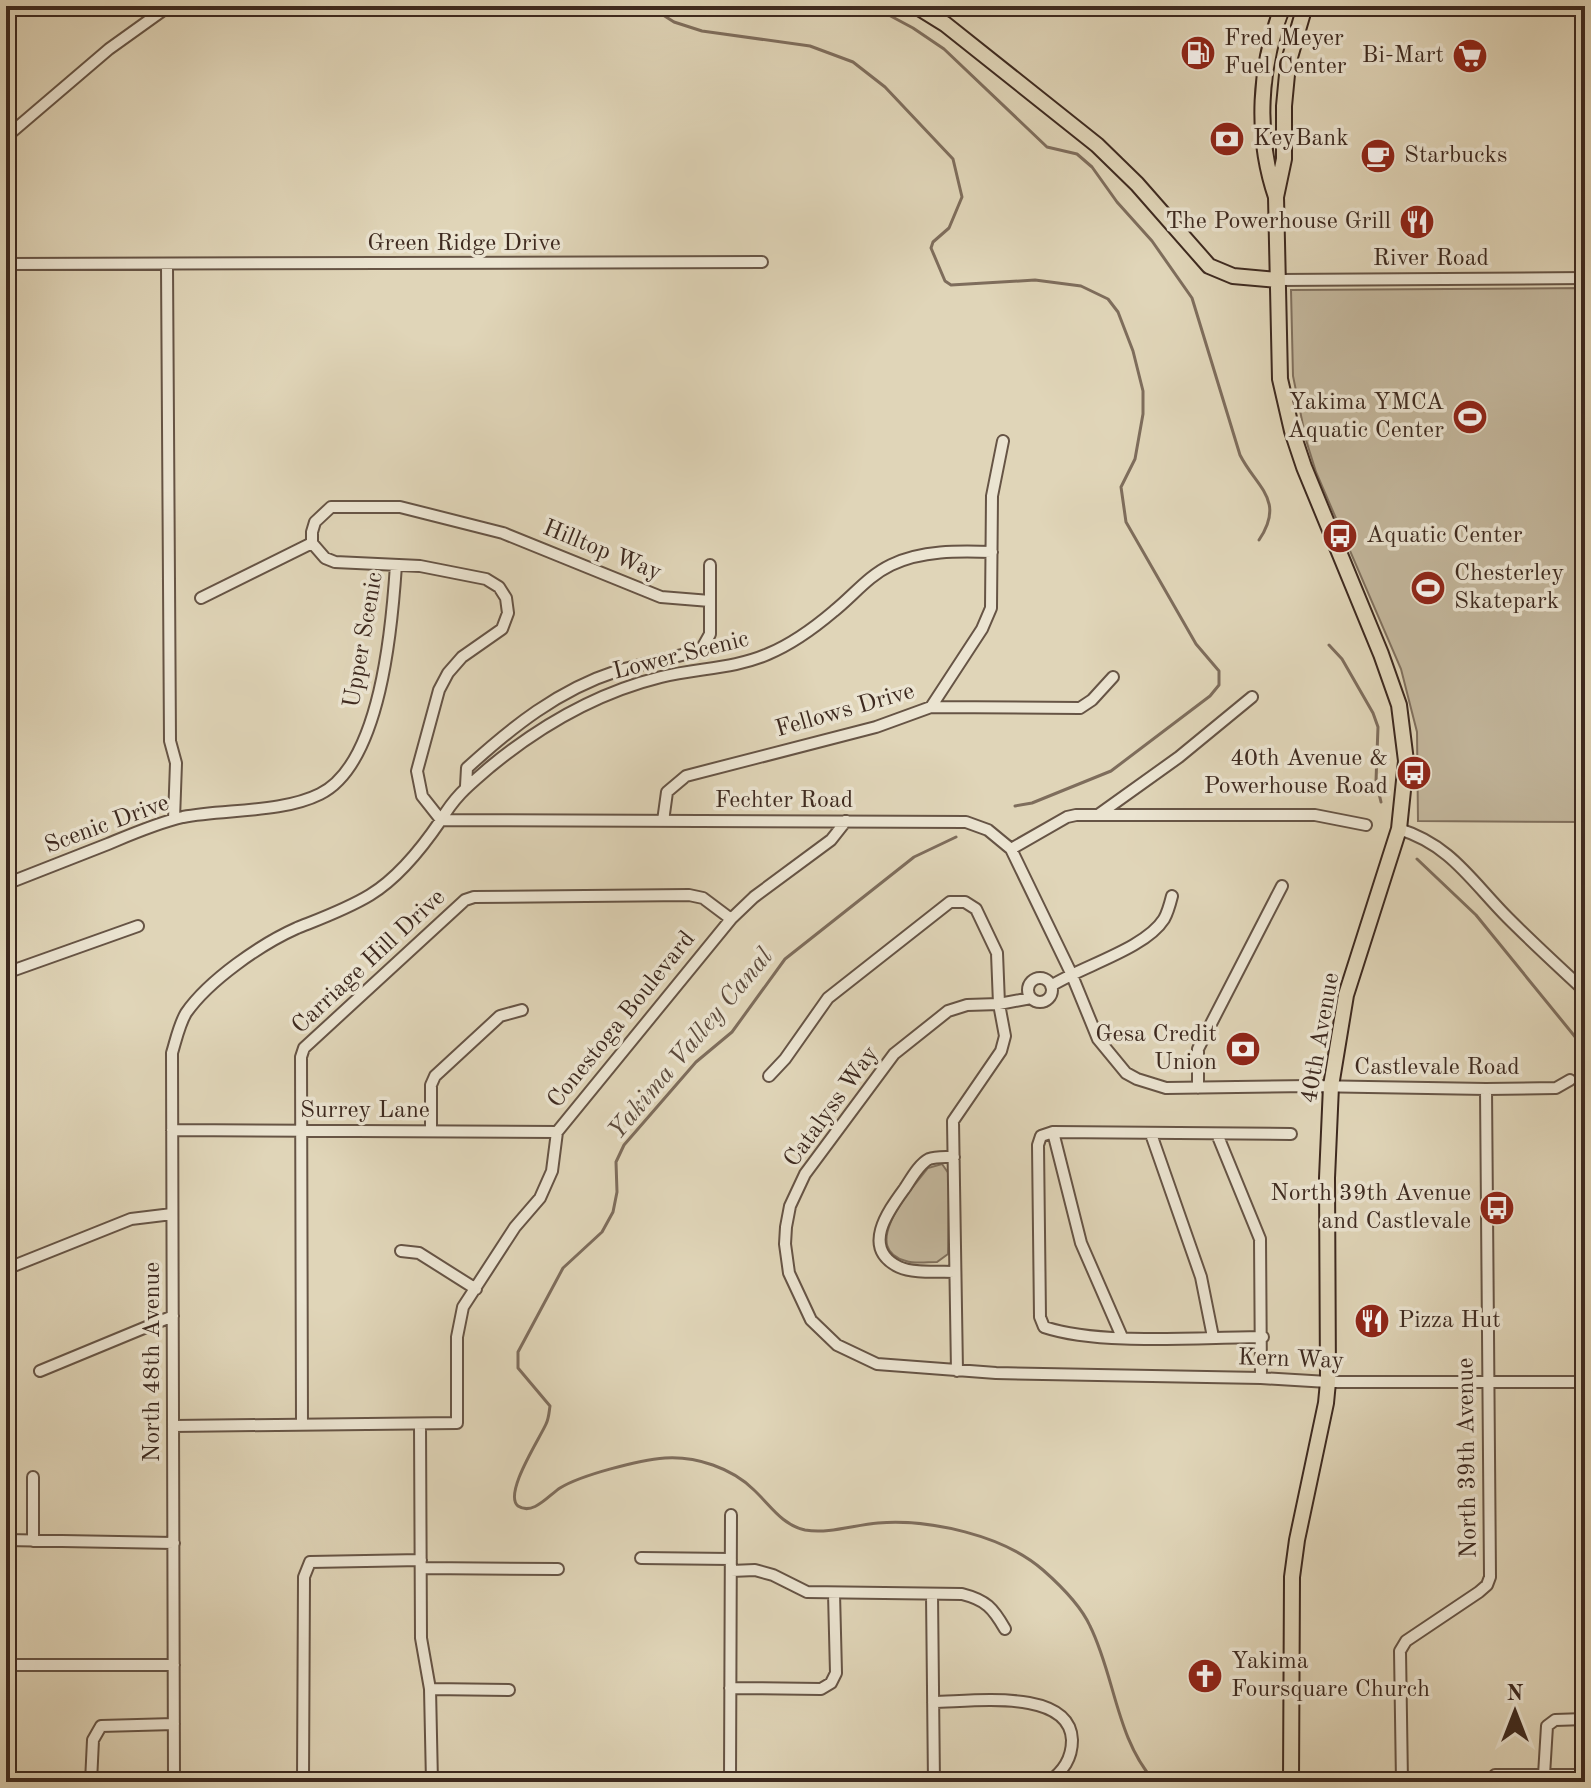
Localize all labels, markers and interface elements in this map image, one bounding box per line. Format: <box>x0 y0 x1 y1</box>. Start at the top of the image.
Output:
place label: Fred Meyer Fuel Center <box>1224 27 1347 79</box>
fuel station icon: Fred Meyer Fuel Center <box>1179 34 1217 72</box>
supermarket icon: Bi-Mart <box>1451 37 1489 75</box>
place label: Bi-Mart <box>1362 44 1444 68</box>
bank icon: KeyBank <box>1208 120 1246 158</box>
place label: KeyBank <box>1253 127 1349 151</box>
cafe icon: Starbucks <box>1359 137 1397 175</box>
place label: Starbucks <box>1404 144 1507 168</box>
restaurant icon: The Powerhouse Grill <box>1398 203 1436 241</box>
place label: The Powerhouse Grill <box>1166 210 1391 234</box>
street label: Green Ridge Drive <box>367 232 561 256</box>
street label: River Road <box>1373 247 1489 271</box>
place label: Yakima YMCA Aquatic Center <box>1288 391 1444 443</box>
sports icon: Yakima YMCA Aquatic Center <box>1451 398 1489 436</box>
street label: Hilltop Way <box>539 516 665 586</box>
bus stop icon: Aquatic Center <box>1321 517 1359 555</box>
place label: Aquatic Center <box>1366 524 1523 548</box>
place label: Chesterley Skatepark <box>1454 562 1564 614</box>
sports icon: Chesterley Skatepark <box>1409 569 1447 607</box>
street label: Upper Scenic <box>340 570 388 710</box>
street label: Lower Scenic <box>611 628 751 684</box>
street label: Fellows Drive <box>773 680 917 742</box>
place label: 40th Avenue & Powerhouse Road <box>1204 747 1388 799</box>
bus stop icon: 40th Avenue & Powerhouse Road <box>1395 754 1433 792</box>
street label: Fechter Road <box>715 789 853 813</box>
street label: Scenic Drive <box>42 791 172 859</box>
street label: Carriage Hill Drive <box>288 885 450 1039</box>
street label: Conestoga Boulevard <box>544 927 700 1113</box>
water label: Yakima Valley Canal <box>604 943 778 1144</box>
street label: 40th Avenue <box>1298 971 1344 1105</box>
place label: Gesa Credit Union <box>1095 1023 1217 1075</box>
bank icon: Gesa Credit Union <box>1224 1030 1262 1068</box>
street label: Catalyss Way <box>780 1042 884 1172</box>
street label: Castlevale Road <box>1354 1056 1520 1080</box>
street label: Surrey Lane <box>300 1099 430 1123</box>
place label: North 39th Avenue and Castlevale <box>1270 1182 1471 1234</box>
bus stop icon: North 39th Avenue and Castlevale <box>1478 1189 1516 1227</box>
street label: North 48th Avenue <box>141 1262 165 1462</box>
restaurant icon: Pizza Hut <box>1353 1302 1391 1340</box>
place label: Pizza Hut <box>1398 1309 1501 1333</box>
street label: Kern Way <box>1237 1346 1345 1374</box>
street label: North 39th Avenue <box>1454 1357 1482 1559</box>
place label: Yakima Foursquare Church <box>1231 1650 1430 1702</box>
church icon: Yakima Foursquare Church <box>1186 1657 1224 1695</box>
north arrow <box>1475 1672 1555 1752</box>
text: N <box>1507 1683 1524 1705</box>

